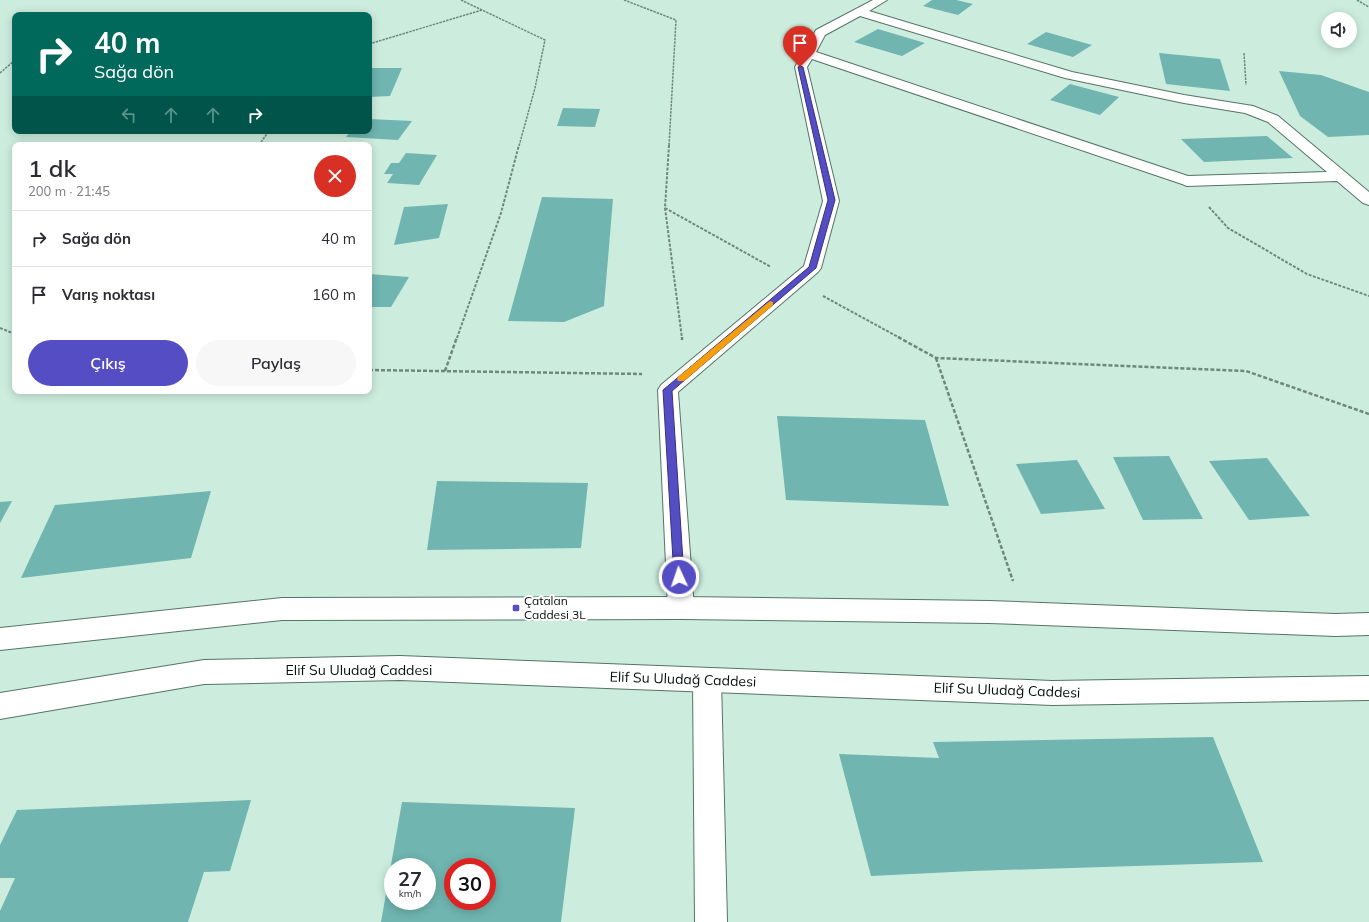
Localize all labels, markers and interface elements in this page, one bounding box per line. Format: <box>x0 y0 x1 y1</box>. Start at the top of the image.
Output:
map controls <box>1321 12 1357 48</box>
button: sound <box>1321 12 1357 48</box>
text: 40 m <box>94 25 160 60</box>
pin <box>783 26 817 67</box>
icon: right <box>28 28 80 80</box>
icon: arrive <box>789 32 811 54</box>
text: Sağa dön <box>94 60 174 83</box>
icon: left <box>118 104 140 126</box>
icon: ahead <box>160 104 182 126</box>
icon: ahead <box>202 104 224 126</box>
icon: right <box>244 104 266 126</box>
text: 1 dk <box>28 153 76 183</box>
button: close <box>314 155 356 197</box>
text: 200 m · 21:45 <box>28 183 110 199</box>
icon: right <box>28 228 50 250</box>
text: Sağa dön <box>62 229 131 248</box>
text: 40 m <box>321 229 356 248</box>
icon: arrive <box>28 284 50 306</box>
text: Varış noktası <box>62 285 155 304</box>
text: 160 m <box>312 285 356 304</box>
button: Çıkış <box>28 340 188 386</box>
button: Paylaş <box>196 340 356 386</box>
position arrow <box>658 556 700 598</box>
place label: Çatalan Caddesi 3L <box>524 593 586 622</box>
marker: Çatalan Caddesi 3L <box>511 603 521 613</box>
street label: Elif Su Uludağ Caddesi <box>286 661 432 679</box>
street label: Elif Su Uludağ Caddesi <box>609 667 757 691</box>
street label: Elif Su Uludağ Caddesi <box>933 678 1081 702</box>
speed limit sign: 30 <box>444 858 496 910</box>
text: 27 <box>398 866 422 891</box>
text: km/h <box>399 887 421 900</box>

